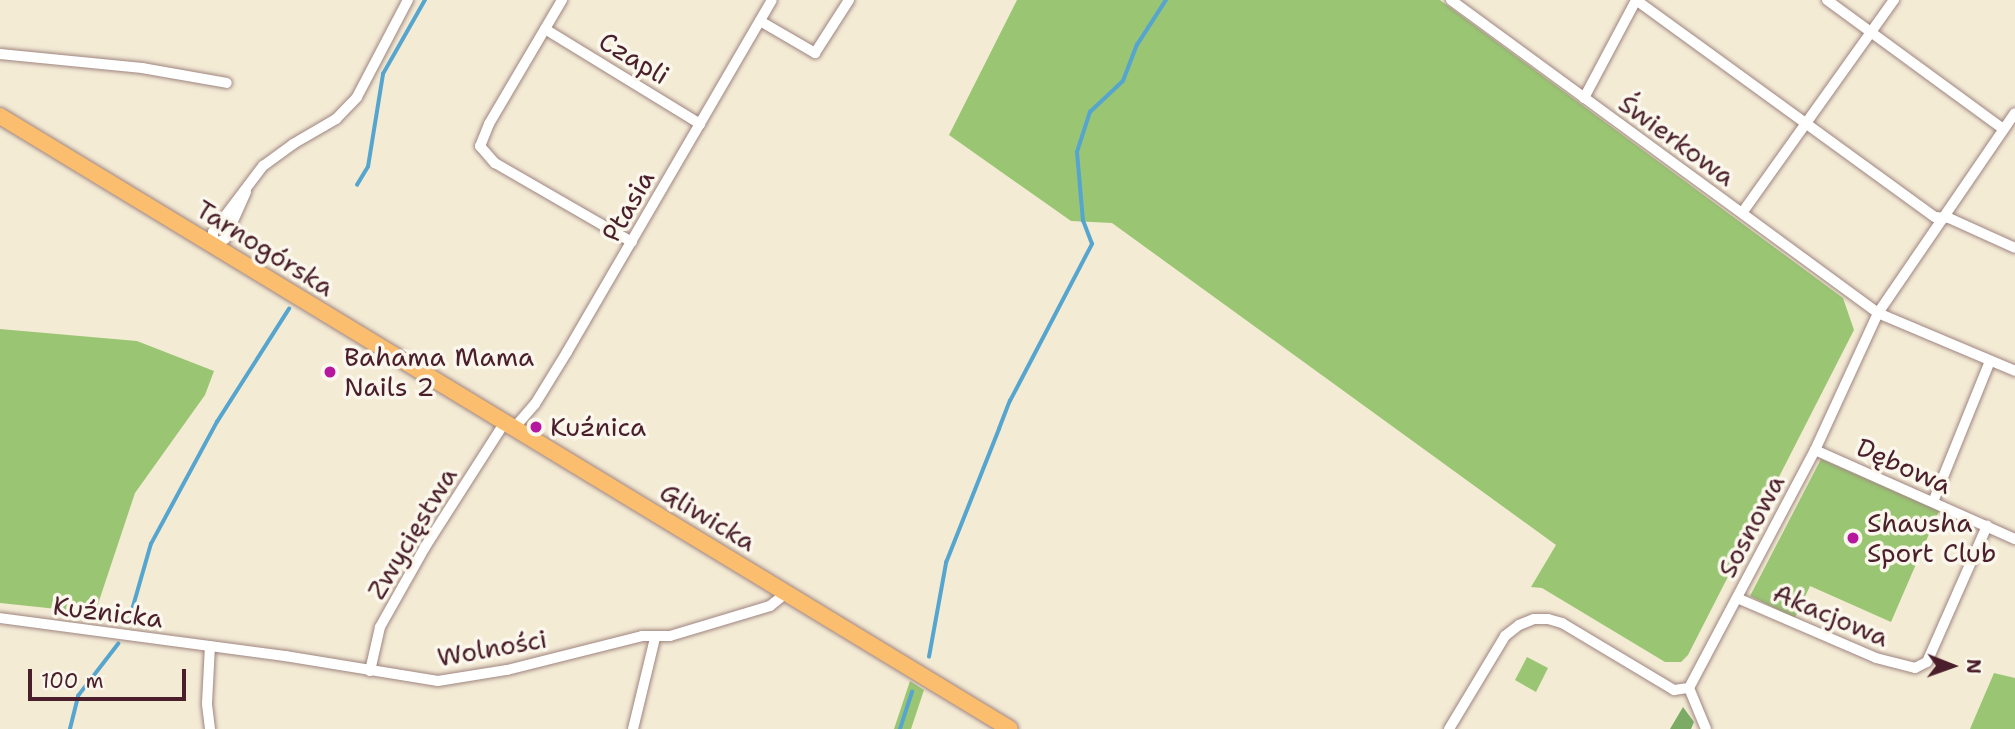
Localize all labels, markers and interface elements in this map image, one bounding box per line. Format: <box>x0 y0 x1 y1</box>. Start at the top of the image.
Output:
street label: Czapli <box>593 25 675 91</box>
street label: Świerkowa <box>1613 87 1741 193</box>
street label: Ptasia <box>595 165 661 247</box>
street label: Tarnogórska <box>190 193 340 303</box>
place label: Bahama Mama Nails 2 <box>344 341 534 402</box>
marker: Bahama Mama Nails 2 <box>322 364 338 380</box>
place label: Kuźnica <box>550 411 646 443</box>
marker: Kuźnica <box>528 419 544 435</box>
street label: Dębowa <box>1852 431 1956 501</box>
street label: Zwycięstwa <box>360 461 464 605</box>
street label: Sosnowa <box>1711 469 1791 583</box>
street label: Gliwicka <box>654 476 762 558</box>
place label: Shausha Sport Club <box>1867 507 1996 568</box>
marker: Shausha Sport Club <box>1845 530 1861 546</box>
street label: Akacjowa <box>1769 577 1893 653</box>
street label: Kuźnicka <box>51 590 165 634</box>
street label: Wolności <box>435 623 549 673</box>
north arrow <box>1917 631 1987 701</box>
scale bar <box>32 656 189 700</box>
text: N <box>1961 659 1986 674</box>
text: 100 m <box>41 667 104 695</box>

